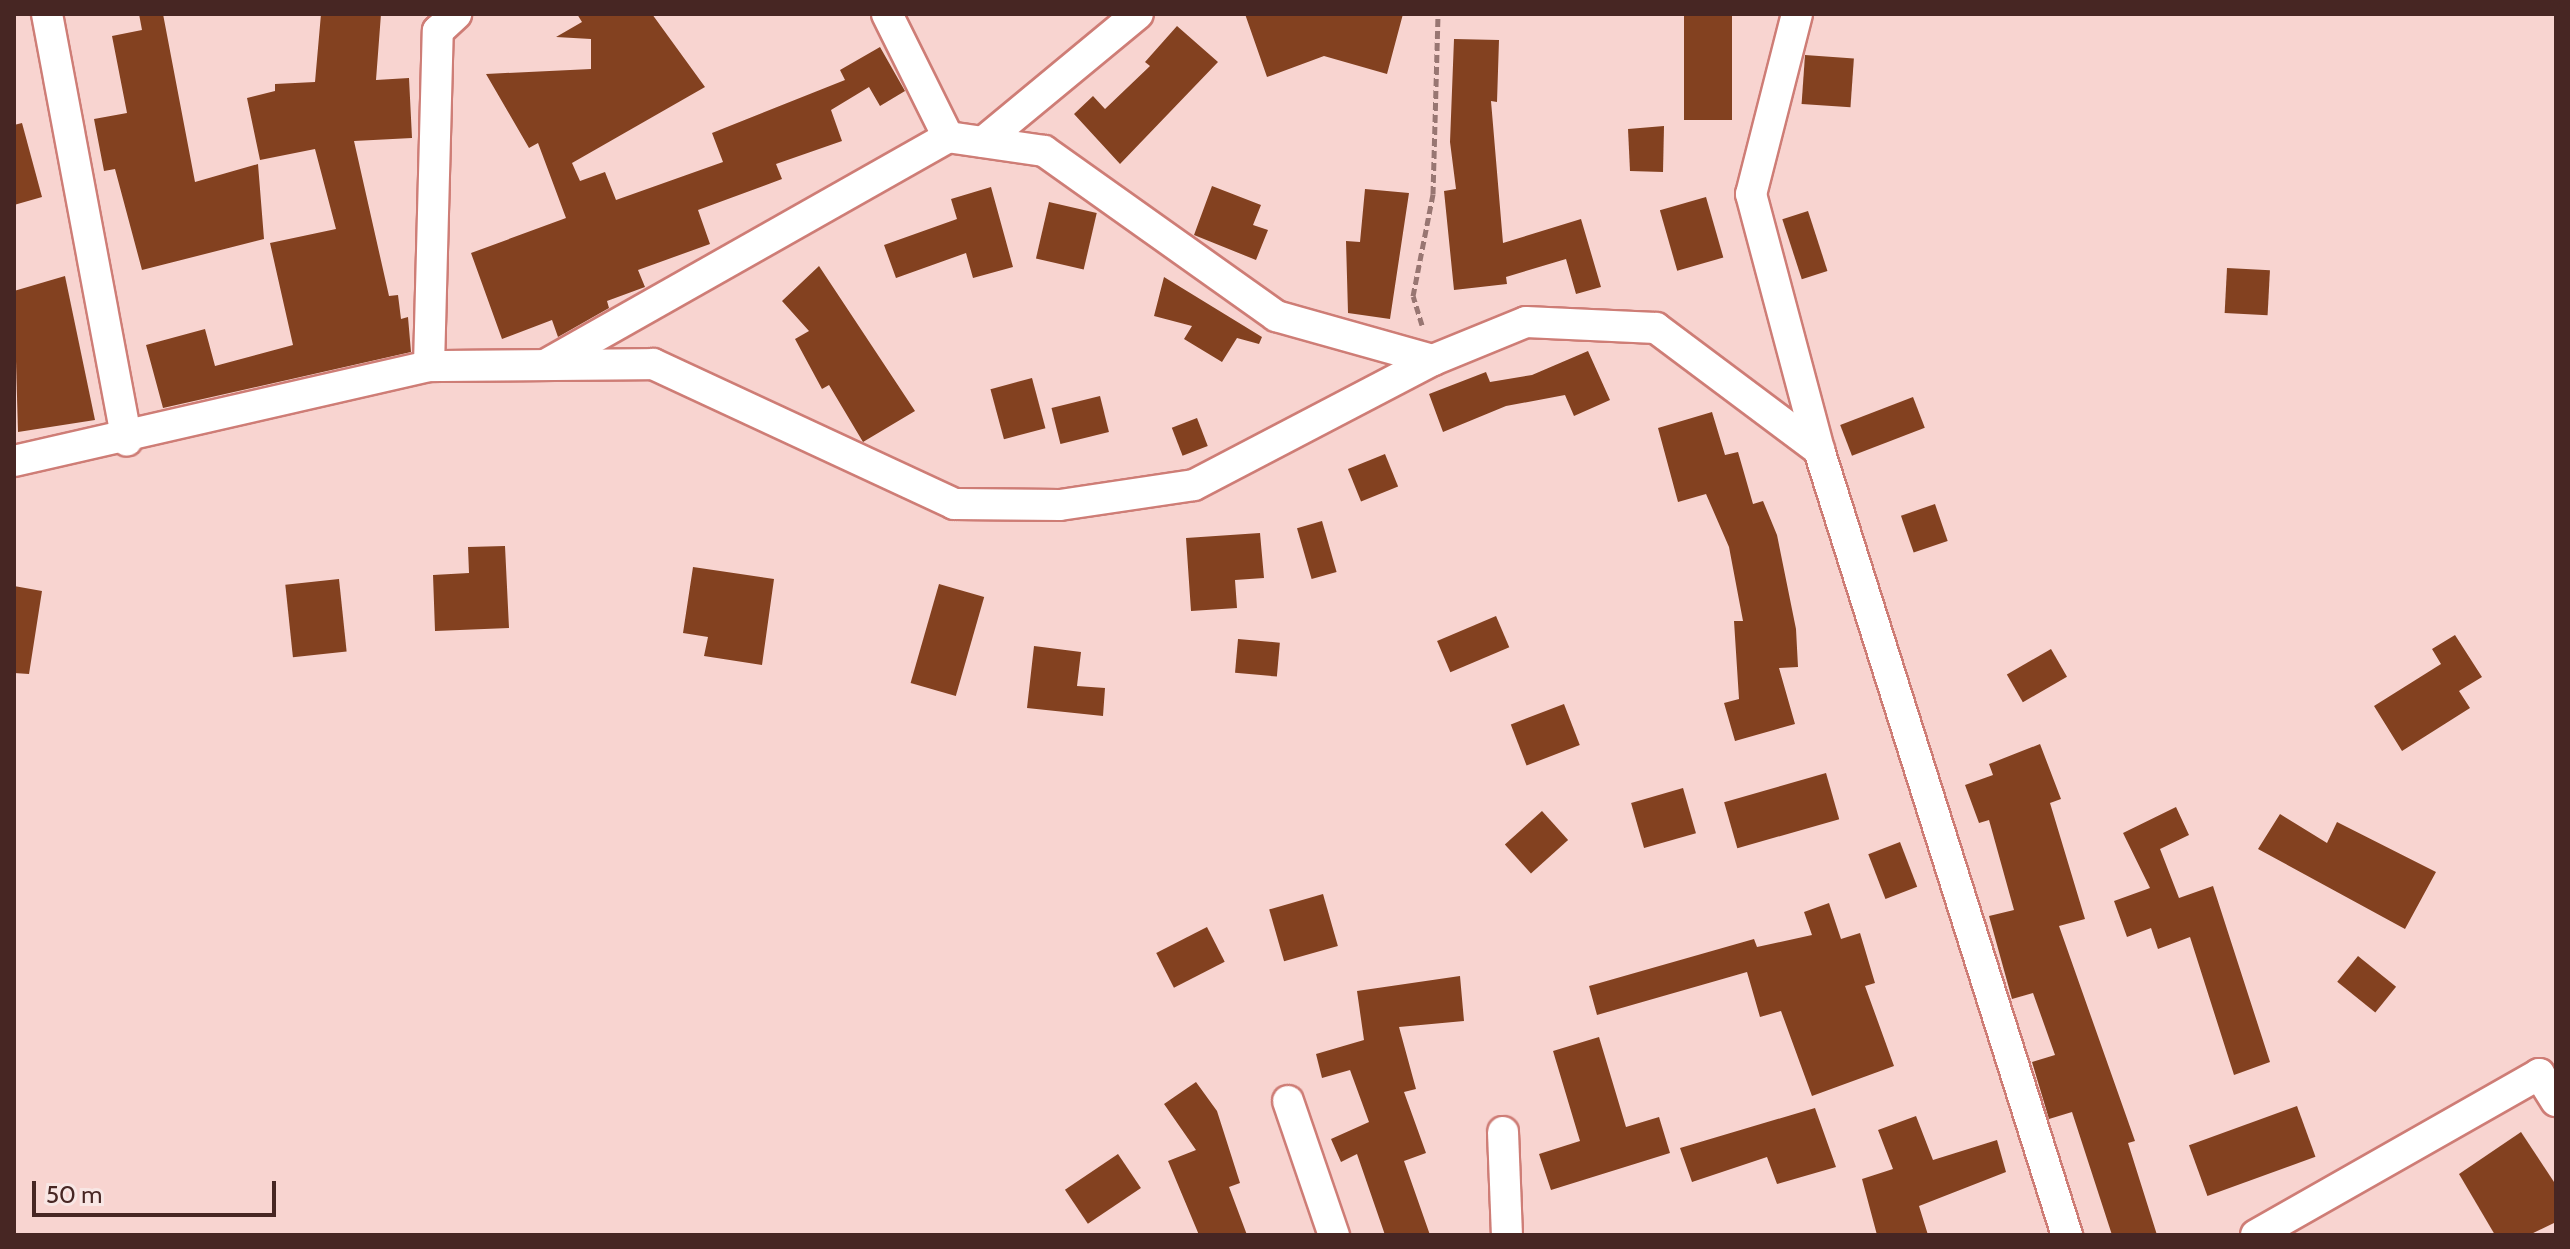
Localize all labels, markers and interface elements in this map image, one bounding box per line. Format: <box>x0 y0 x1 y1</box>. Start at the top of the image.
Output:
scale bar <box>36 1165 280 1215</box>
text: 50 m <box>46 1180 102 1209</box>

